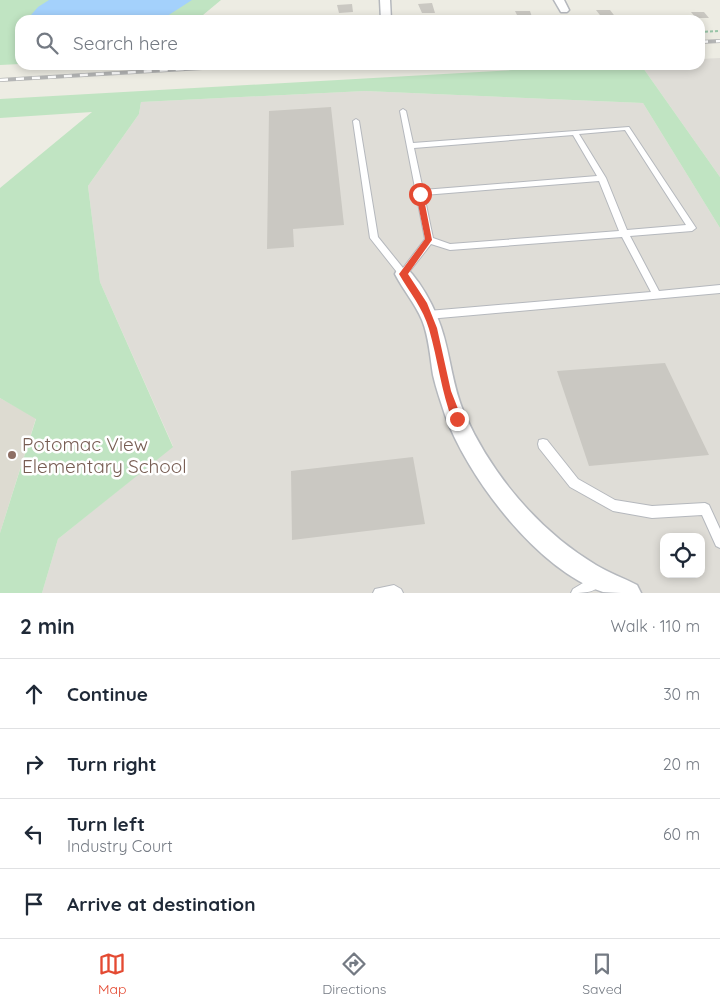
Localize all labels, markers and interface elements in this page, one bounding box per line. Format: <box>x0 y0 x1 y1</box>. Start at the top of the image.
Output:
search box <box>15 15 705 70</box>
icon: search <box>33 29 61 57</box>
text: Search here <box>73 31 178 55</box>
route start <box>409 183 432 206</box>
route end <box>446 408 469 431</box>
place label: Potomac View Elementary School <box>22 432 187 478</box>
marker: Potomac View Elementary School <box>6 449 18 461</box>
map controls <box>660 533 705 578</box>
button: locate <box>660 533 705 578</box>
text: 2 min <box>20 613 75 639</box>
text: Walk · 110 m <box>611 616 700 636</box>
icon: ahead <box>20 680 48 708</box>
text: Continue <box>67 682 148 706</box>
text: 30 m <box>663 684 700 704</box>
icon: right <box>20 750 48 778</box>
text: Turn right <box>67 752 156 776</box>
text: 20 m <box>663 754 700 774</box>
text: Turn left <box>67 812 145 836</box>
icon: left <box>20 820 48 848</box>
text: 60 m <box>663 824 700 844</box>
text: Industry Court <box>67 836 173 856</box>
icon: arrive <box>20 890 48 918</box>
text: Arrive at destination <box>67 892 256 916</box>
tab: Map <box>98 950 126 998</box>
tab: Directions <box>322 950 386 998</box>
tab: Saved <box>582 950 622 998</box>

